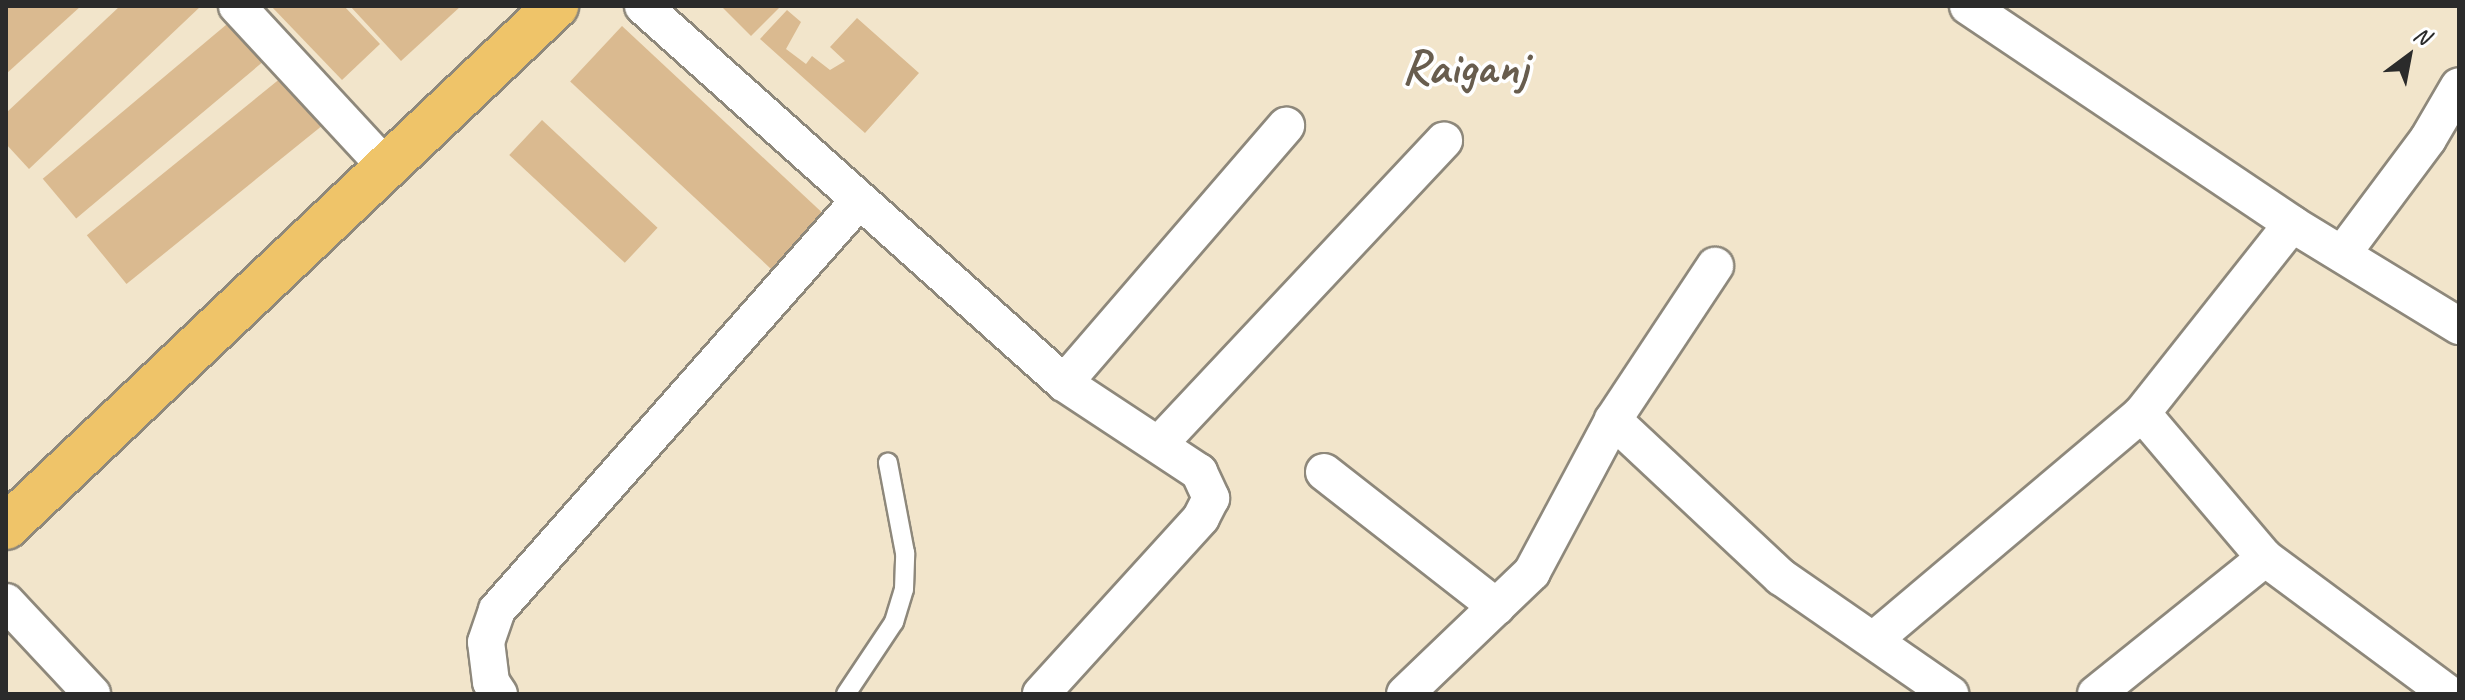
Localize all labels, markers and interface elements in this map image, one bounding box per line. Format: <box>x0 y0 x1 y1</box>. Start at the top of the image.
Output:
north arrow <box>2369 16 2449 96</box>
text: N <box>2409 20 2435 51</box>
district label: Raiganj <box>1402 39 1528 97</box>

